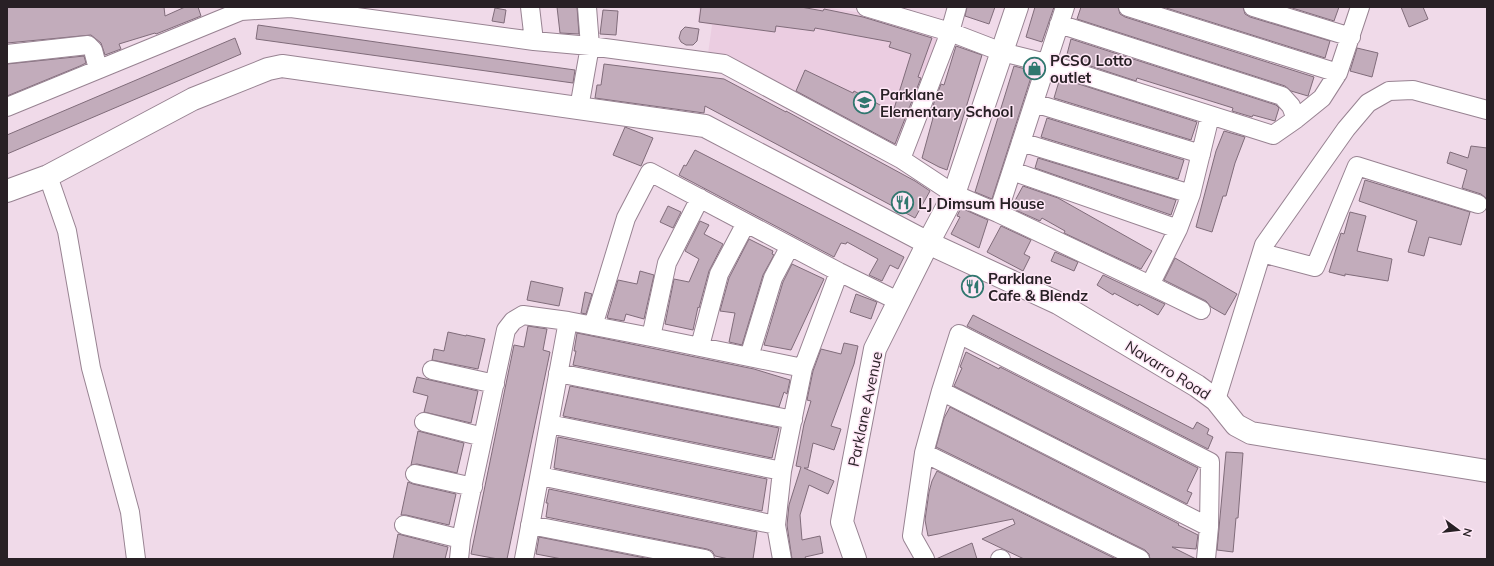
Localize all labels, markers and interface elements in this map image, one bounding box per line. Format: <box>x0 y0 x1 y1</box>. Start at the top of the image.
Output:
place label: PCSO Lotto outlet <box>1050 51 1133 87</box>
shop icon: PCSO Lotto outlet <box>1022 56 1048 82</box>
place label: Parklane Elementary School <box>880 85 1013 121</box>
school or university icon: Parklane Elementary School <box>852 90 878 116</box>
restaurant icon: LJ Dimsum House <box>890 190 916 216</box>
place label: LJ Dimsum House <box>918 194 1045 213</box>
place label: Parklane Cafe & Blendz <box>988 269 1088 305</box>
restaurant icon: Parklane Cafe & Blendz <box>960 274 986 300</box>
street label: Navarro Road <box>1122 336 1214 404</box>
street label: Parklane Avenue <box>844 350 886 468</box>
north arrow <box>1438 510 1478 550</box>
text: N <box>1460 527 1475 538</box>

